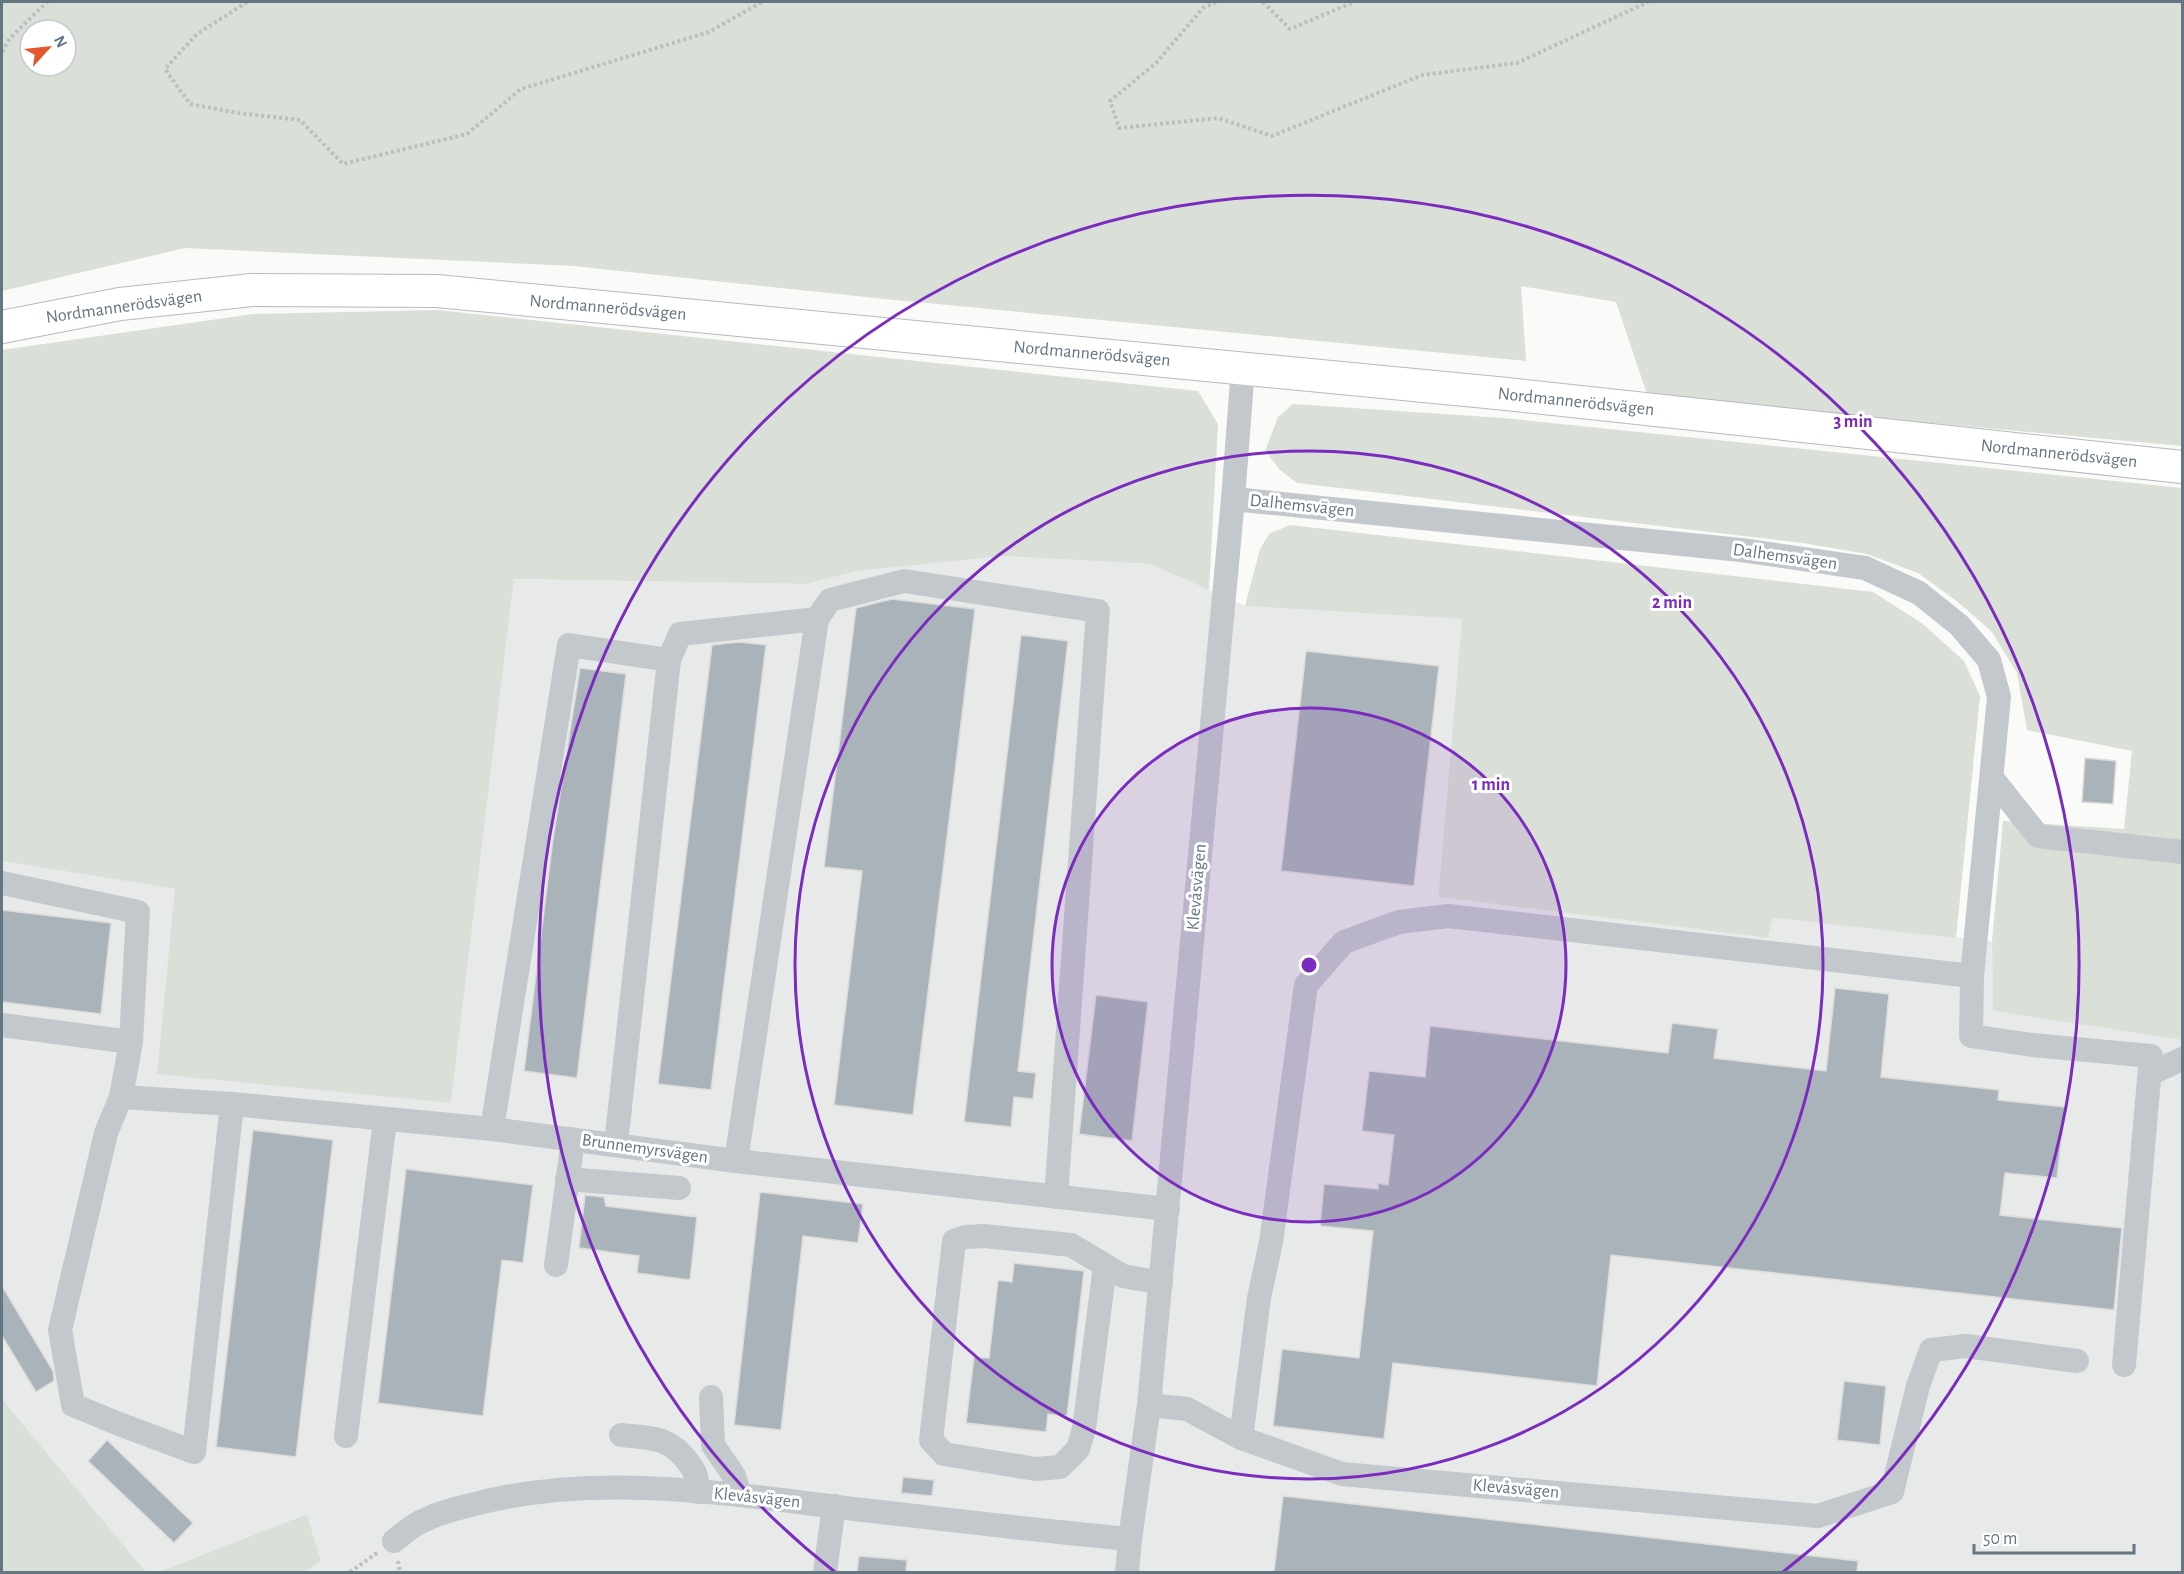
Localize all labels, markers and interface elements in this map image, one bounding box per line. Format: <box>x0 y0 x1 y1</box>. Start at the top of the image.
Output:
north arrow <box>18 18 78 78</box>
text: N <box>51 33 70 50</box>
street label: Nordmannerödsvägen <box>45 287 203 327</box>
street label: Nordmannerödsvägen <box>529 292 687 324</box>
street label: Nordmannerödsvägen <box>1013 338 1171 370</box>
street label: Nordmannerödsvägen <box>1497 385 1655 419</box>
text: 3 min <box>1833 413 1873 431</box>
street label: Nordmannerödsvägen <box>1980 437 2138 471</box>
street label: Dalhemsvägen <box>1249 492 1355 520</box>
street label: Dalhemsvägen <box>1732 541 1838 573</box>
text: 2 min <box>1652 594 1692 612</box>
text: 1 min <box>1472 776 1510 794</box>
street label: Klevåsvägen <box>1184 843 1210 931</box>
centre of rings <box>1299 955 1319 975</box>
street label: Brunnemyrsvägen <box>581 1131 709 1167</box>
street label: Klevåsvägen <box>1472 1476 1560 1502</box>
street label: Klevåsvägen <box>713 1485 801 1511</box>
scale bar <box>1974 1517 2134 1555</box>
text: 50 m <box>1983 1530 2017 1548</box>

